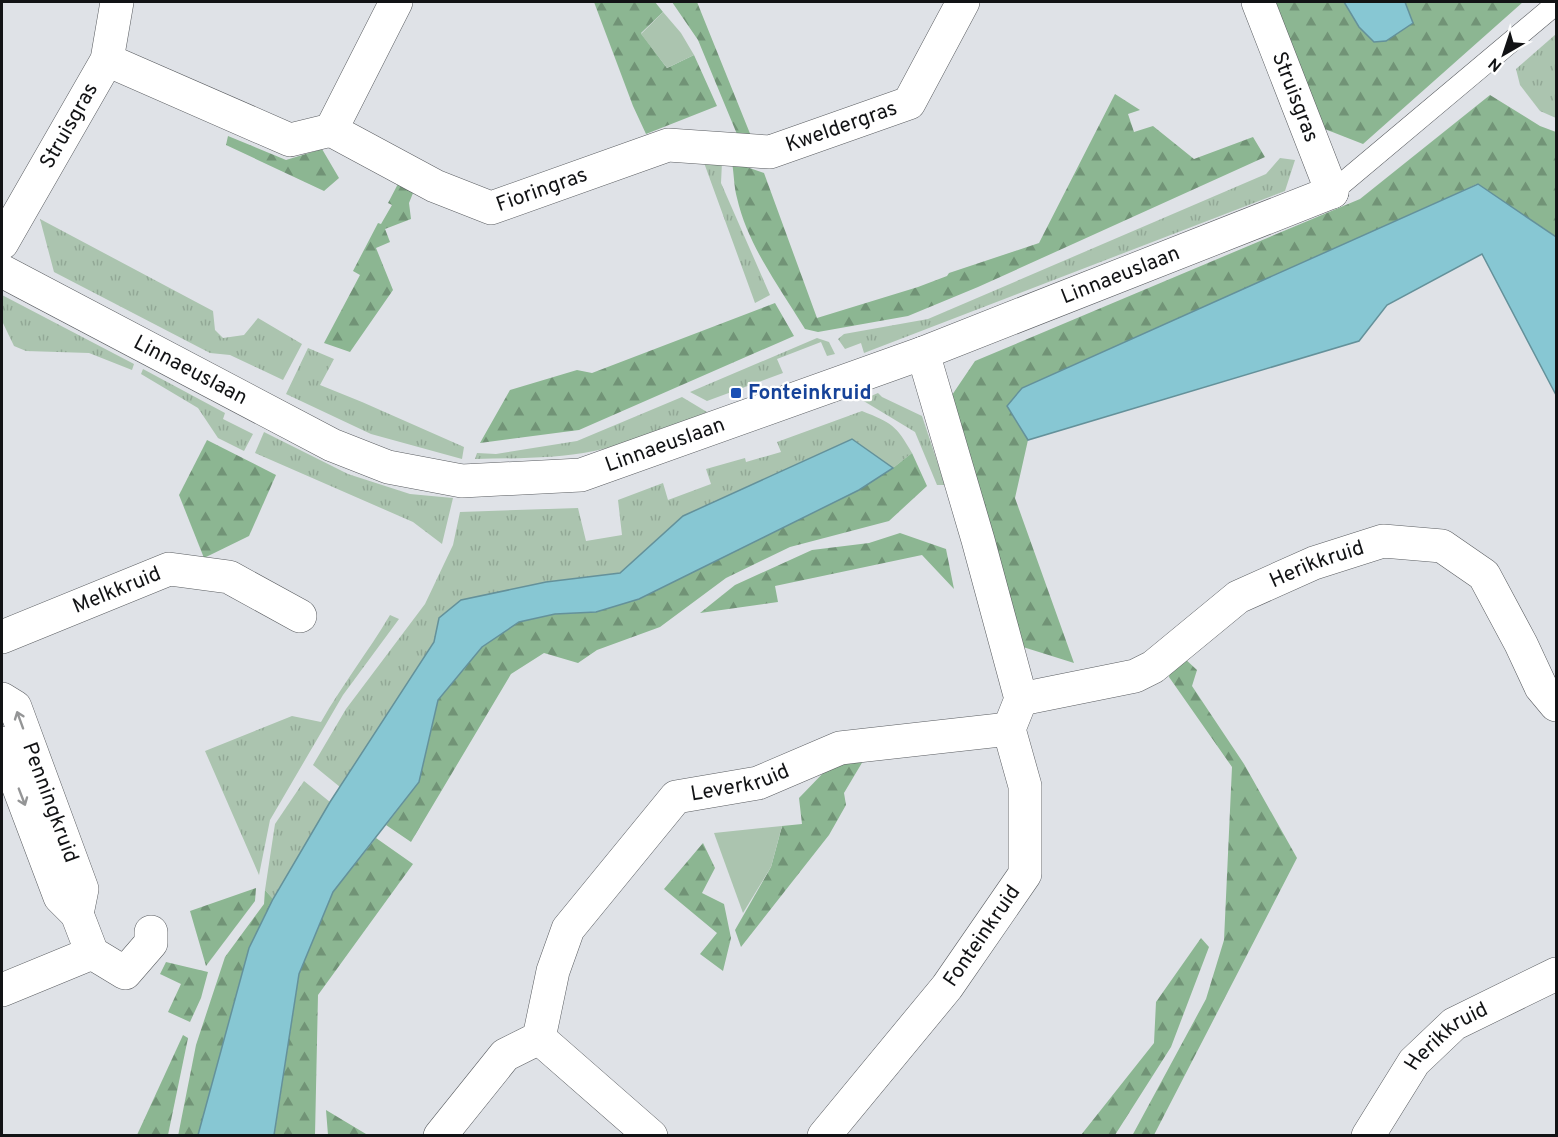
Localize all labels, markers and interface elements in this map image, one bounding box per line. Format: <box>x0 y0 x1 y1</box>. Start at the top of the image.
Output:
north arrow <box>1474 24 1534 84</box>
street label: Struisgras <box>1265 48 1325 146</box>
text: N <box>1485 53 1507 75</box>
street label: Struisgras <box>34 78 105 174</box>
street label: Kweldergras <box>782 95 901 159</box>
street label: Fioringras <box>492 161 591 219</box>
street label: Linnaeuslaan <box>1057 240 1184 311</box>
street label: Linnaeuslaan <box>129 329 252 412</box>
place label: Fonteinkruid <box>748 380 872 407</box>
marker: Fonteinkruid <box>729 386 743 400</box>
street label: Linnaeuslaan <box>602 411 729 479</box>
street label: Herikkruid <box>1265 534 1367 595</box>
street label: Melkkruid <box>69 560 165 620</box>
one-way arrow <box>14 711 25 730</box>
street label: Penningkruid <box>16 739 85 866</box>
street label: Leverkruid <box>689 758 794 808</box>
one-way arrow <box>17 787 28 806</box>
street label: Fonteinkruid <box>938 880 1027 992</box>
street label: Herikkruid <box>1398 996 1492 1076</box>

